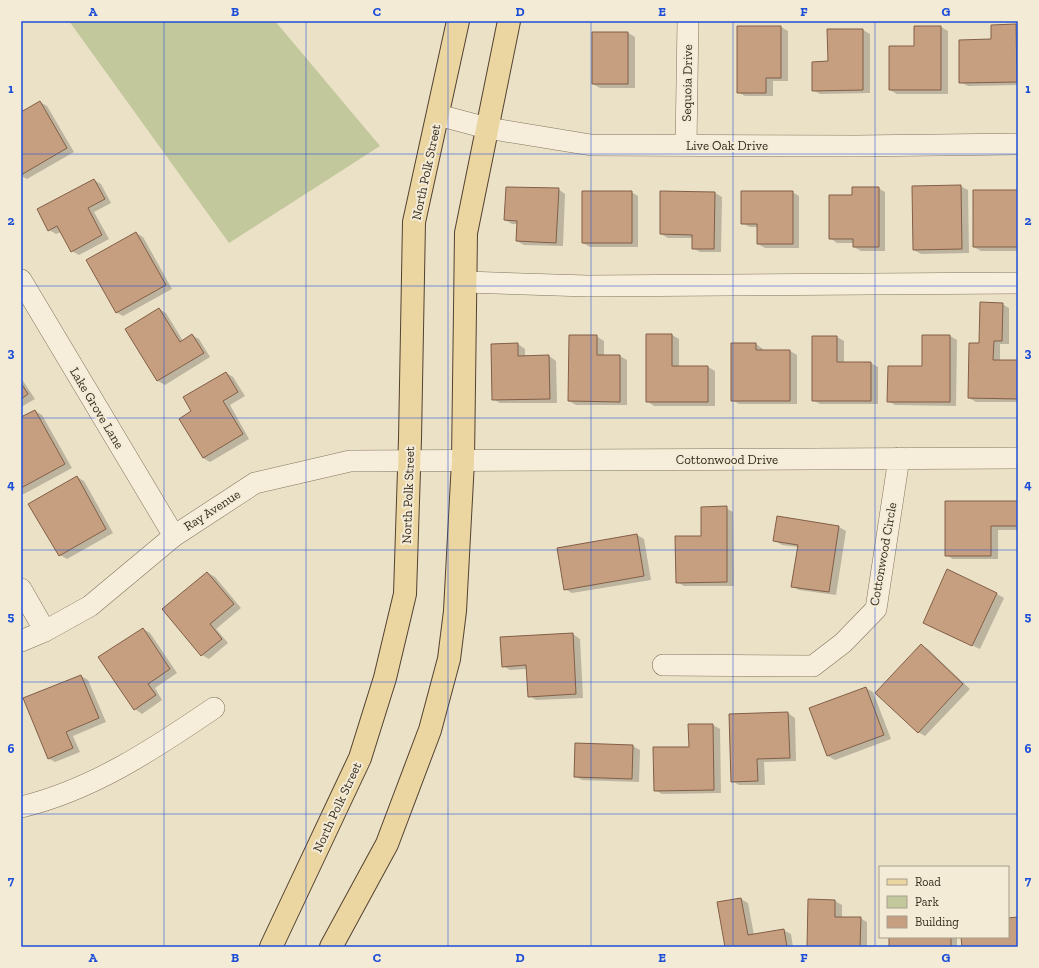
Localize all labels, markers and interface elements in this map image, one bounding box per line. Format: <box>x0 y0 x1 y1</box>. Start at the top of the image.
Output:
text: A <box>89 4 98 19</box>
text: B <box>231 4 239 19</box>
text: C <box>373 4 381 19</box>
text: D <box>515 4 525 19</box>
text: E <box>658 4 666 19</box>
text: F <box>800 4 808 19</box>
text: G <box>942 4 951 19</box>
street label: Sequoia Drive <box>679 44 695 122</box>
text: 1 <box>8 81 14 96</box>
text: 1 <box>1025 81 1031 96</box>
street label: North Polk Street <box>409 123 444 221</box>
street label: Live Oak Drive <box>686 138 768 153</box>
text: 2 <box>8 213 15 228</box>
text: 2 <box>1025 213 1032 228</box>
text: 3 <box>8 345 15 360</box>
text: 3 <box>1025 345 1032 360</box>
street label: Lake Grove Lane <box>67 365 127 451</box>
street label: North Polk Street <box>399 446 417 544</box>
street label: Cottonwood Drive <box>676 452 778 467</box>
text: 4 <box>7 477 15 492</box>
text: 4 <box>1024 477 1032 492</box>
street label: Ray Avenue <box>181 486 243 534</box>
street label: Cottonwood Circle <box>867 501 899 607</box>
text: 5 <box>8 609 15 624</box>
text: 5 <box>1025 609 1032 624</box>
text: 6 <box>8 741 15 756</box>
text: 6 <box>1025 741 1032 756</box>
street label: North Polk Street <box>310 759 365 854</box>
legend <box>879 866 1009 938</box>
text: 7 <box>8 873 15 888</box>
text: 7 <box>1025 873 1032 888</box>
text: Road <box>915 875 941 889</box>
text: Park <box>915 895 940 909</box>
text: Building <box>915 915 959 929</box>
text: A <box>89 950 98 965</box>
text: B <box>231 950 239 965</box>
text: C <box>373 950 381 965</box>
text: D <box>515 950 525 965</box>
text: E <box>658 950 666 965</box>
text: F <box>800 950 808 965</box>
text: G <box>942 950 951 965</box>

